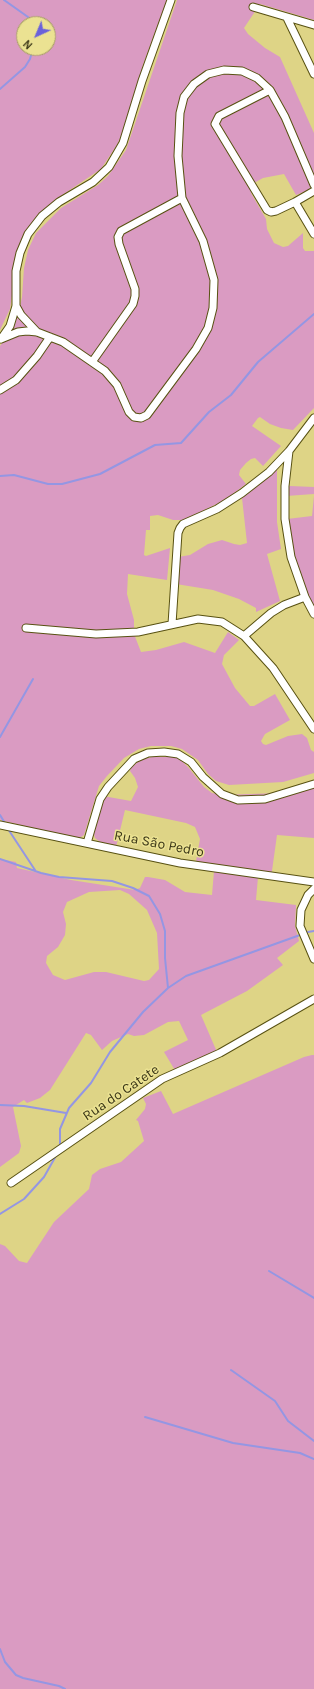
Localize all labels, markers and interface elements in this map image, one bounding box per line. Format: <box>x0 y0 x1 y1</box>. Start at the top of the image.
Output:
north arrow <box>16 16 56 56</box>
text: N <box>21 37 35 52</box>
street label: Rua São Pedro <box>113 827 205 861</box>
street label: Rua do Catete <box>80 1061 162 1125</box>

